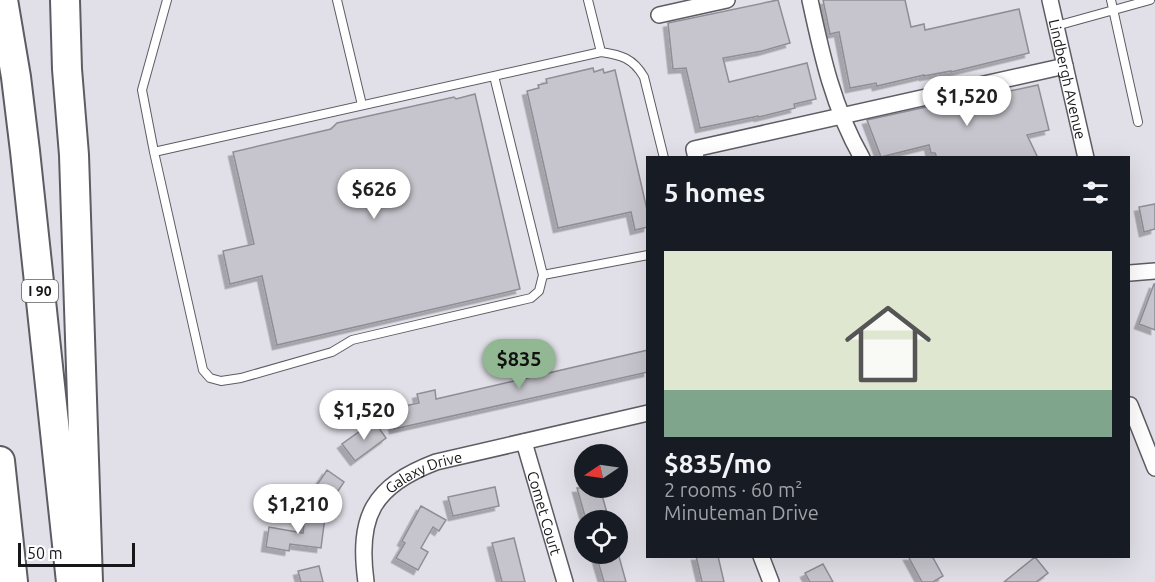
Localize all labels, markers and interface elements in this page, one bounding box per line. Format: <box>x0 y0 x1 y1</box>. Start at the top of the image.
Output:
street label: Lindbergh Avenue <box>1046 17 1090 141</box>
pin: $1,520 <box>918 76 1016 127</box>
text: $1,520 <box>936 84 998 107</box>
pin: $626 <box>338 169 410 220</box>
icon: filters <box>1079 176 1112 209</box>
text: $626 <box>351 177 397 200</box>
text: 5 homes <box>664 178 765 207</box>
road number: I 90 <box>22 280 58 302</box>
icon: home <box>834 290 942 398</box>
pin: $835 <box>483 339 555 390</box>
text: $835 <box>496 347 542 370</box>
pin: $1,520 <box>315 390 413 441</box>
text: $1,520 <box>333 398 395 421</box>
north arrow <box>574 444 628 498</box>
map controls <box>574 444 628 564</box>
street label: Galaxy Drive <box>381 448 464 496</box>
text: $835/mo <box>664 449 772 478</box>
street label: Comet Court <box>524 469 565 557</box>
text: 2 rooms · 60 m² <box>664 478 802 501</box>
pin: $1,210 <box>249 484 347 535</box>
text: $1,210 <box>267 492 329 515</box>
text: Minuteman Drive <box>664 501 819 524</box>
button: locate <box>574 510 628 564</box>
scale bar <box>18 540 135 568</box>
text: 50 m <box>27 544 63 562</box>

